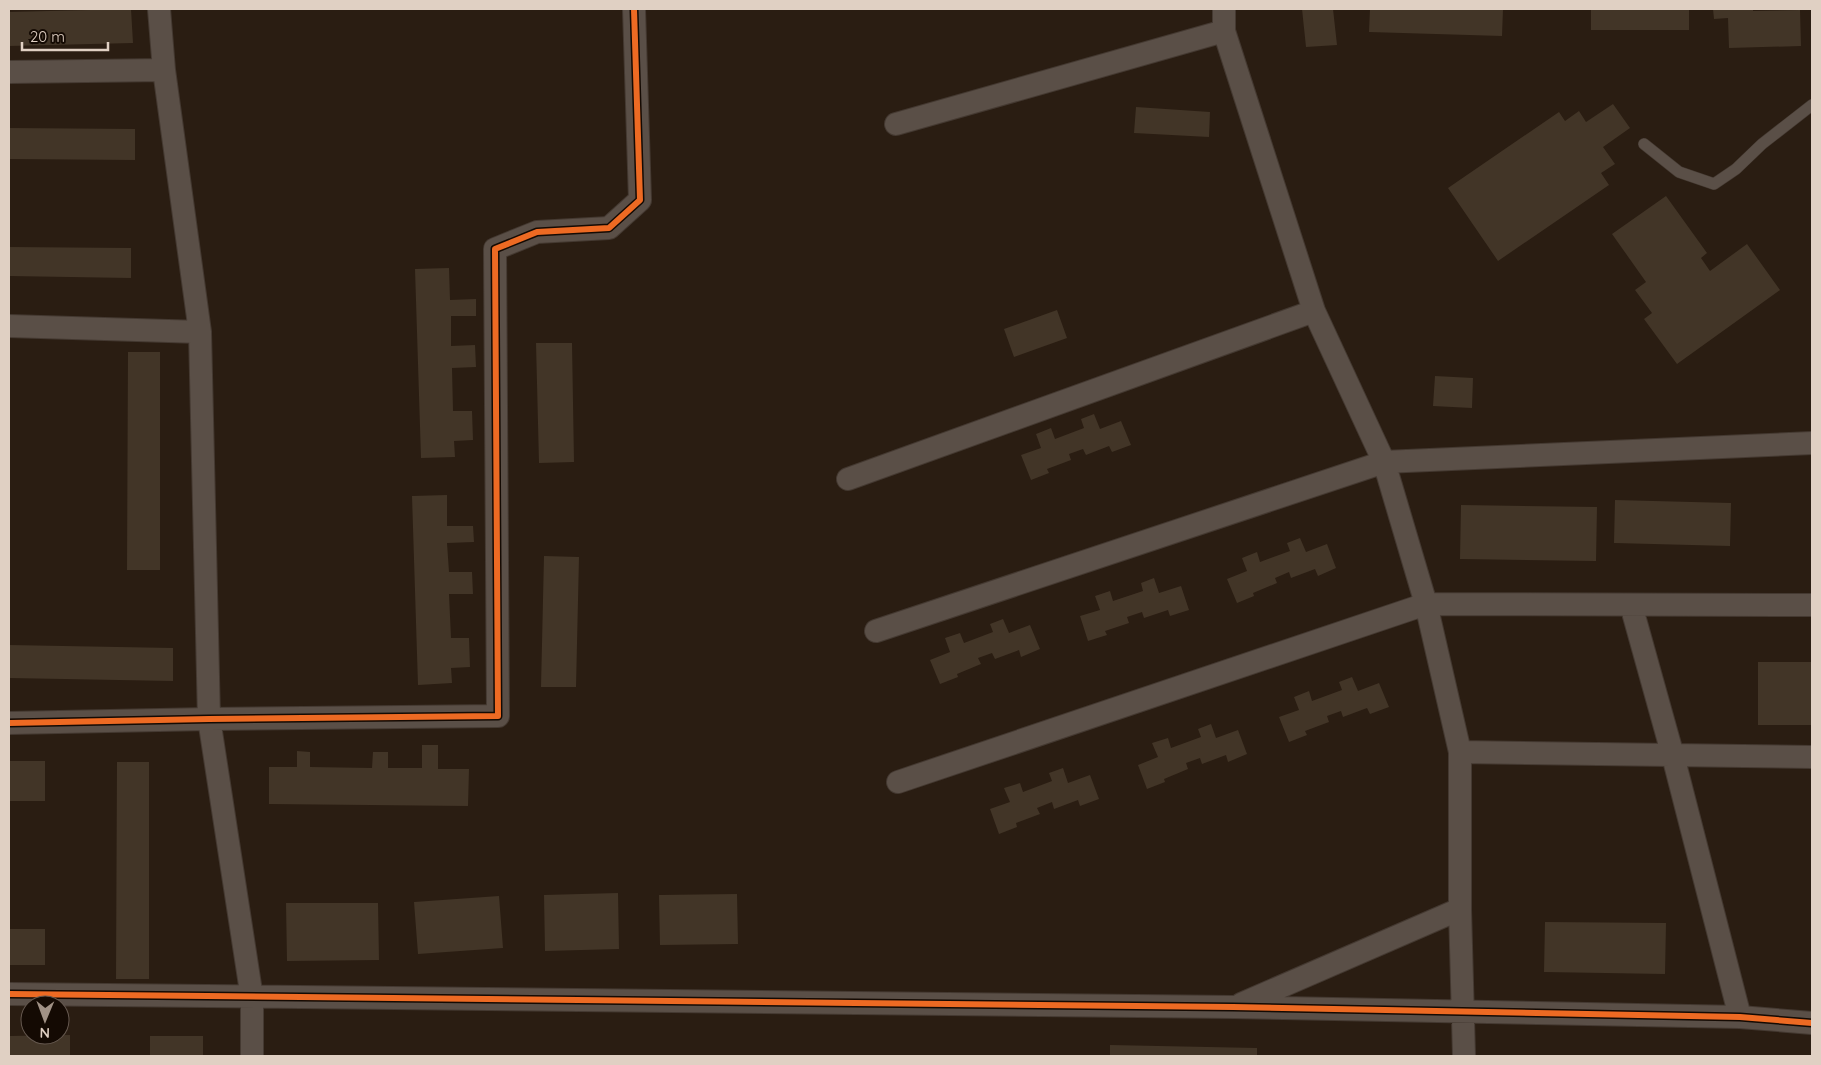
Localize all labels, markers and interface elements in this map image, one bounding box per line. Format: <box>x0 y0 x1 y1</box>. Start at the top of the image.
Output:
scale bar <box>22 20 109 52</box>
text: 20 m <box>30 27 65 46</box>
north arrow <box>20 995 70 1045</box>
text: N <box>39 1024 50 1042</box>

